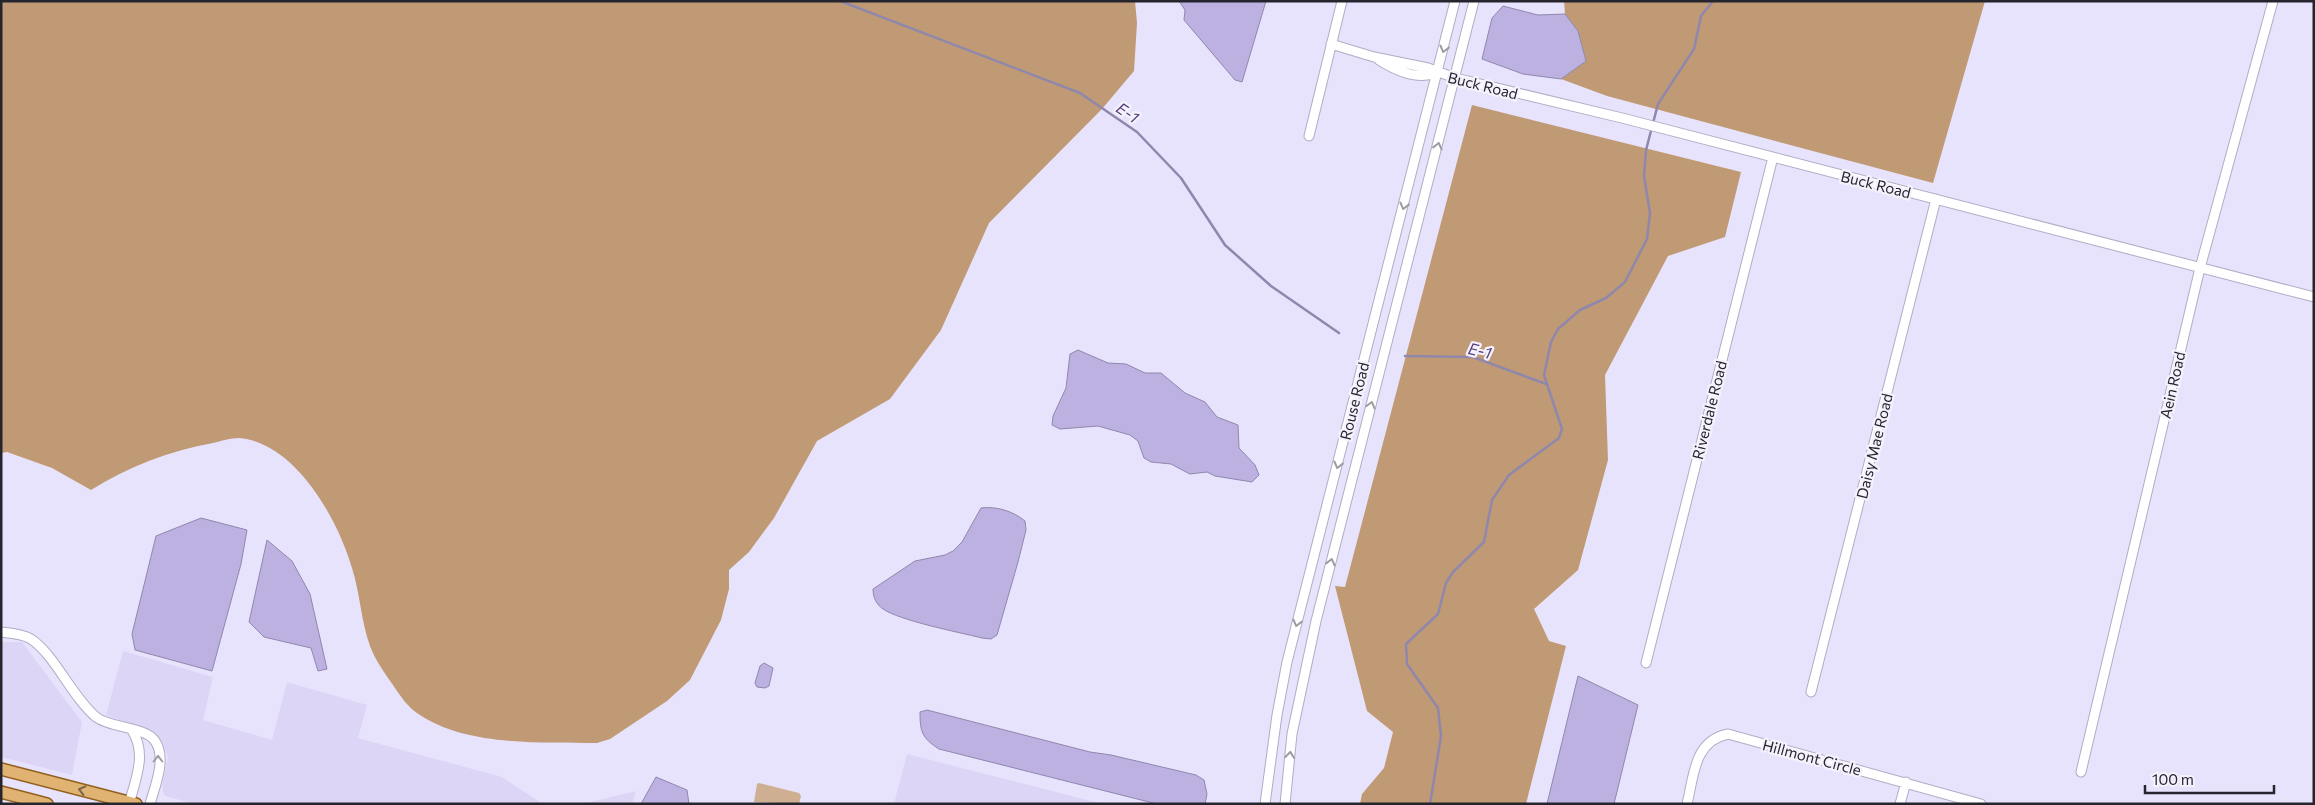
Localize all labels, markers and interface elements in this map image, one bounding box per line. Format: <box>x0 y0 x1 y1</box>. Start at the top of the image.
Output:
one-way arrow <box>1439 44 1449 52</box>
street label: Buck Road <box>1446 68 1520 102</box>
water label: E-1 <box>1113 98 1143 126</box>
one-way arrow <box>1432 141 1443 150</box>
street label: Buck Road <box>1839 167 1913 201</box>
one-way arrow <box>1399 202 1410 211</box>
water label: E-1 <box>1467 338 1494 362</box>
street label: Aein Road <box>2156 350 2188 420</box>
street label: Riverdale Road <box>1688 359 1730 461</box>
street label: Rouse Road <box>1336 360 1372 442</box>
street label: Daisy Mae Road <box>1852 391 1896 501</box>
one-way arrow <box>1366 401 1376 409</box>
one-way arrow <box>1333 461 1343 469</box>
one-way arrow <box>1325 558 1336 567</box>
one-way arrow <box>1292 618 1303 627</box>
street label: Hillmont Circle <box>1761 735 1863 779</box>
one-way arrow <box>1284 751 1295 759</box>
one-way arrow <box>153 755 164 763</box>
scale bar <box>2145 762 2274 794</box>
text: 100 m <box>2152 770 2194 788</box>
one-way arrow <box>78 785 87 796</box>

